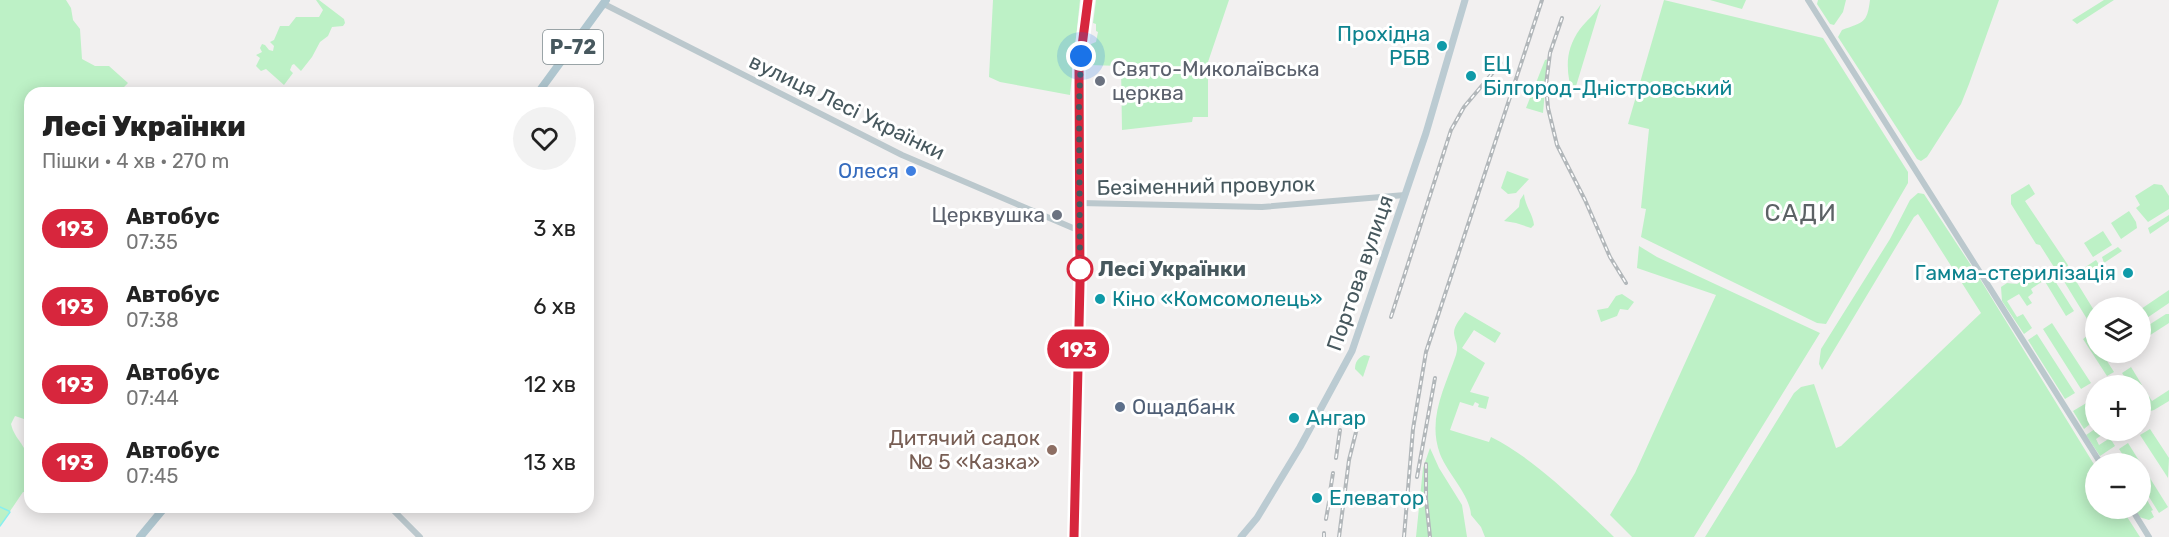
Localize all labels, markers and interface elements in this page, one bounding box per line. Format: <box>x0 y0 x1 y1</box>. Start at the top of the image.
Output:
place label: Прохідна РБВ <box>1337 21 1430 70</box>
road number: Р-72 <box>543 30 603 64</box>
marker: Прохідна РБВ <box>1435 39 1449 53</box>
your location <box>1066 41 1096 71</box>
street label: вулиця Лесі Українки <box>745 48 949 165</box>
place label: ЕЦ Білгород-Дністровський <box>1483 51 1732 100</box>
place label: Свято-Миколаївська церква <box>1112 56 1320 105</box>
marker: ЕЦ Білгород-Дністровський <box>1464 69 1478 83</box>
marker: Свято-Миколаївська церква <box>1093 74 1107 88</box>
button: heart <box>513 107 576 170</box>
text: Лесі Українки <box>42 110 245 143</box>
text: Пішки · 4 хв · 270 m <box>42 149 229 173</box>
place label: Олеся <box>838 158 899 183</box>
marker: Олеся <box>904 164 918 178</box>
street label: Безіменний провулок <box>1097 171 1315 200</box>
street label: Портова вулиця <box>1321 192 1398 354</box>
district label: САДИ <box>1765 199 1837 227</box>
place label: Церквушка <box>931 202 1045 227</box>
text: Автобус <box>126 203 220 230</box>
marker: Церквушка <box>1050 208 1064 222</box>
text: 3 хв <box>533 215 576 242</box>
text: 193 <box>56 216 94 241</box>
text: 07:35 <box>126 230 178 254</box>
marker: Лесі Українки <box>1067 256 1093 282</box>
place label: Лесі Українки <box>1098 256 1246 281</box>
place label: Гамма-стерилізація <box>1915 260 2116 285</box>
marker: Гамма-стерилізація <box>2121 266 2135 280</box>
text: Автобус <box>126 281 220 308</box>
place label: Кіно «Комсомолець» <box>1112 286 1323 311</box>
marker: Кіно «Комсомолець» <box>1093 292 1107 306</box>
text: 6 хв <box>533 293 576 320</box>
text: 193 <box>56 294 94 319</box>
map controls <box>2085 297 2151 519</box>
button: layers <box>2085 297 2151 363</box>
text: 07:38 <box>126 308 179 332</box>
line badge: 193 <box>1044 330 1112 368</box>
text: 193 <box>1059 337 1097 362</box>
text: Автобус <box>126 359 220 386</box>
text: 12 хв <box>524 371 576 398</box>
text: 193 <box>56 372 94 397</box>
button: + <box>2085 375 2151 441</box>
text: 07:44 <box>126 386 179 410</box>
place label: Ощадбанк <box>1132 394 1235 419</box>
marker: Ощадбанк <box>1113 400 1127 414</box>
place label: Ангар <box>1306 405 1366 430</box>
marker: Ангар <box>1287 411 1301 425</box>
place label: Дитячий садок № 5 «Казка» <box>889 425 1040 474</box>
text: Автобус <box>126 437 220 464</box>
marker: Дитячий садок № 5 «Казка» <box>1045 443 1059 457</box>
text: 13 хв <box>524 449 576 476</box>
text: 193 <box>56 450 94 475</box>
button: − <box>2085 453 2151 519</box>
text: 07:45 <box>126 464 178 488</box>
place label: Елеватор <box>1329 485 1424 510</box>
marker: Елеватор <box>1310 491 1324 505</box>

